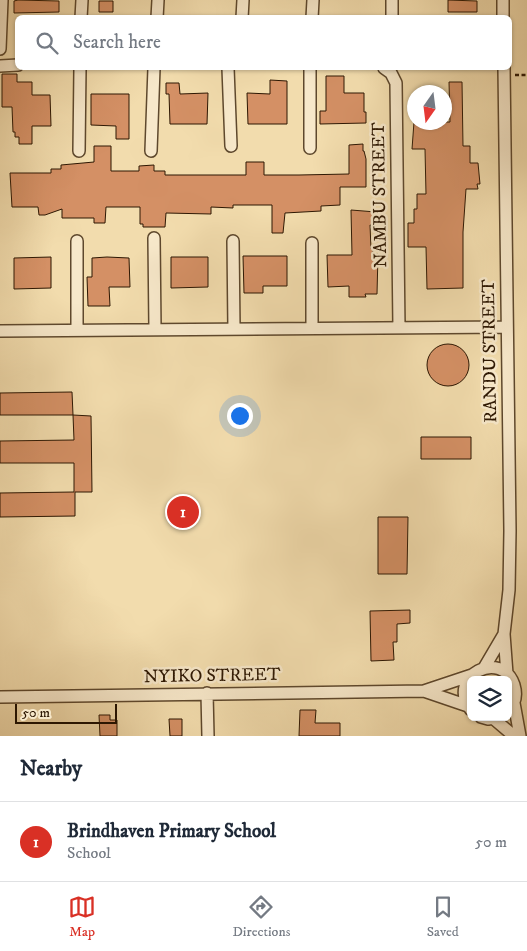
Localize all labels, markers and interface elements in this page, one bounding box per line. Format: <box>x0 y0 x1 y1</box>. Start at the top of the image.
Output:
search box <box>15 15 512 70</box>
icon: search <box>33 29 61 57</box>
text: Search here <box>73 31 161 54</box>
north arrow <box>407 85 452 130</box>
street label: NAMBU STREET <box>368 122 392 268</box>
street label: RANDU STREET <box>478 279 502 423</box>
your location <box>227 403 253 429</box>
pin: 1 <box>167 493 199 531</box>
street label: NYIKO STREET <box>143 664 281 688</box>
map controls <box>467 676 512 721</box>
button: layers <box>467 676 512 721</box>
scale bar <box>15 701 118 724</box>
text: 50 m <box>22 704 50 722</box>
text: Nearby <box>20 756 82 782</box>
text: Brindhaven Primary School <box>67 820 276 843</box>
text: 1 <box>33 832 39 852</box>
text: 50 m <box>475 832 507 852</box>
text: School <box>67 843 111 863</box>
tab: Map <box>68 893 96 941</box>
tab: Directions <box>232 893 290 941</box>
tab: Saved <box>427 893 459 941</box>

